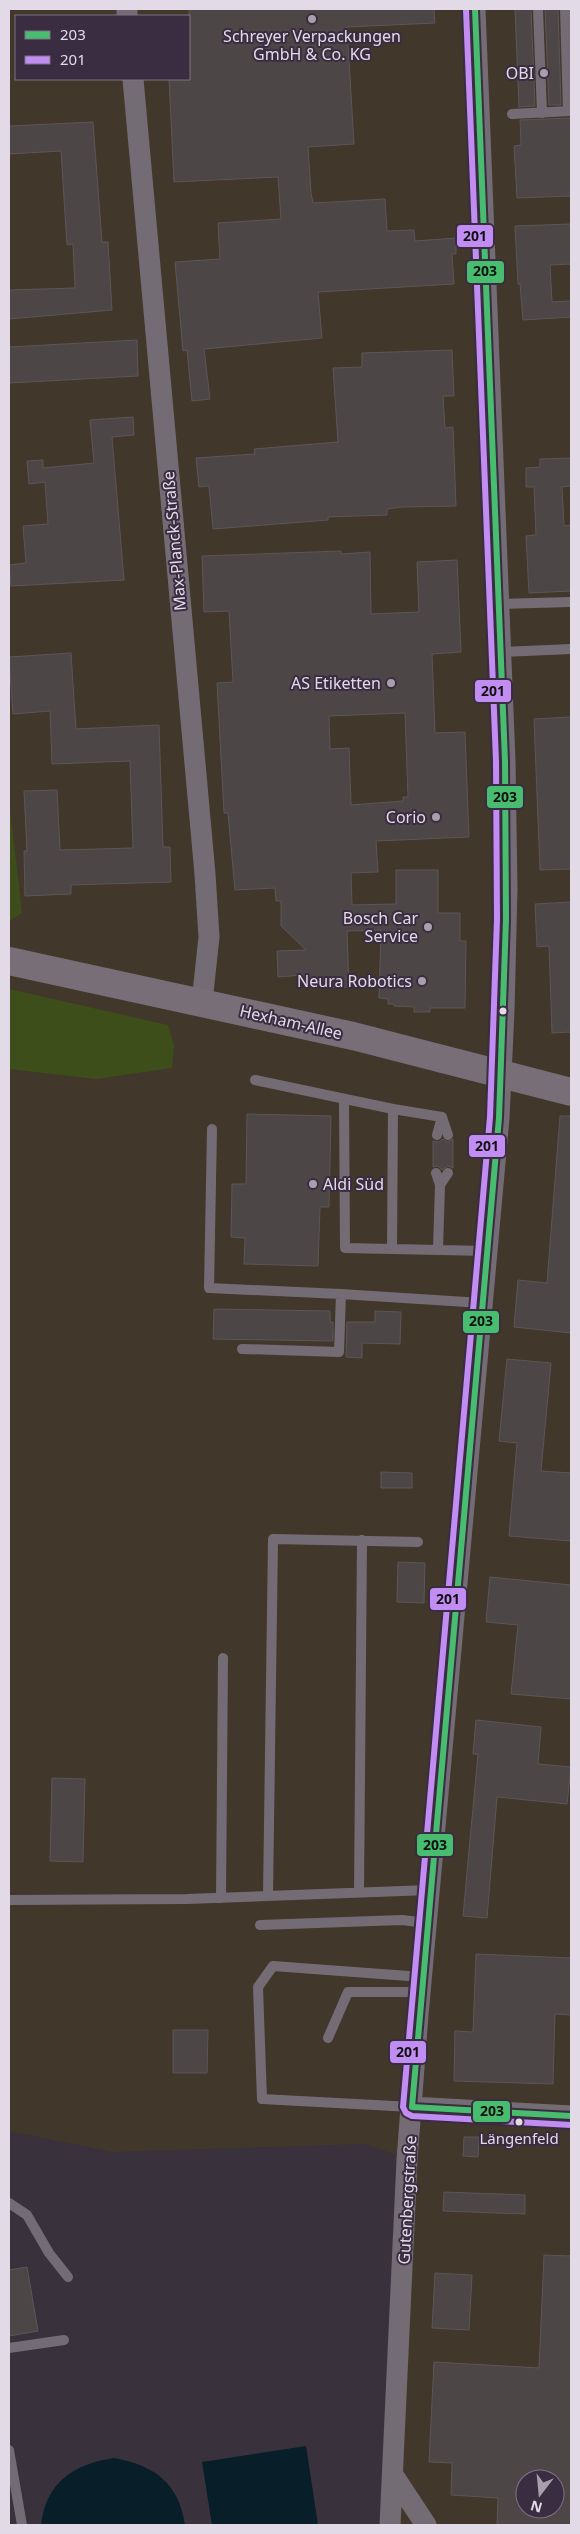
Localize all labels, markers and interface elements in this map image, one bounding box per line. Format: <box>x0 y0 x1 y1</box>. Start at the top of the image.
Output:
marker: Schreyer Verpackungen GmbH & Co. KG <box>306 13 318 25</box>
legend <box>15 15 190 80</box>
text: 203 <box>60 24 86 44</box>
place label: Schreyer Verpackungen GmbH & Co. KG <box>223 25 401 65</box>
text: 201 <box>60 49 86 69</box>
place label: OBI <box>506 62 534 84</box>
marker: OBI <box>538 67 550 79</box>
line badge: 201 <box>456 224 494 248</box>
text: 201 <box>463 226 487 245</box>
line badge: 203 <box>466 260 505 284</box>
text: 203 <box>473 261 497 280</box>
street label: Max-Planck-Straße <box>157 470 191 612</box>
place label: AS Etiketten <box>291 672 381 694</box>
marker: AS Etiketten <box>385 677 397 689</box>
line badge: 201 <box>474 679 512 703</box>
text: 201 <box>481 681 505 700</box>
line badge: 203 <box>486 785 524 809</box>
text: 203 <box>493 787 517 806</box>
place label: Corio <box>386 806 426 828</box>
marker: Corio <box>430 811 442 823</box>
place label: Bosch Car Service <box>343 907 418 947</box>
marker: Bosch Car Service <box>422 921 434 933</box>
place label: Neura Robotics <box>297 970 412 992</box>
marker: Neura Robotics <box>416 975 428 987</box>
street label: Hexham-Allee <box>238 1000 344 1044</box>
unlabelled marker <box>498 1006 508 1016</box>
line badge: 201 <box>468 1134 506 1158</box>
text: 201 <box>475 1136 499 1155</box>
place label: Aldi Süd <box>323 1173 384 1195</box>
marker: Aldi Süd <box>307 1178 319 1190</box>
line badge: 203 <box>462 1310 500 1334</box>
text: 203 <box>469 1311 493 1330</box>
line badge: 201 <box>429 1587 467 1611</box>
text: 201 <box>436 1589 460 1608</box>
line badge: 203 <box>416 1833 454 1857</box>
text: 203 <box>423 1835 447 1854</box>
line badge: 201 <box>389 2040 427 2064</box>
text: 201 <box>396 2042 420 2061</box>
line badge: 203 <box>472 2100 511 2123</box>
text: 203 <box>480 2101 504 2120</box>
marker: Längenfeld <box>514 2117 524 2127</box>
place label: Längenfeld <box>479 2128 559 2148</box>
street label: Gutenbergstraße <box>393 2135 421 2265</box>
north arrow <box>515 2469 565 2519</box>
text: N <box>528 2496 544 2518</box>

